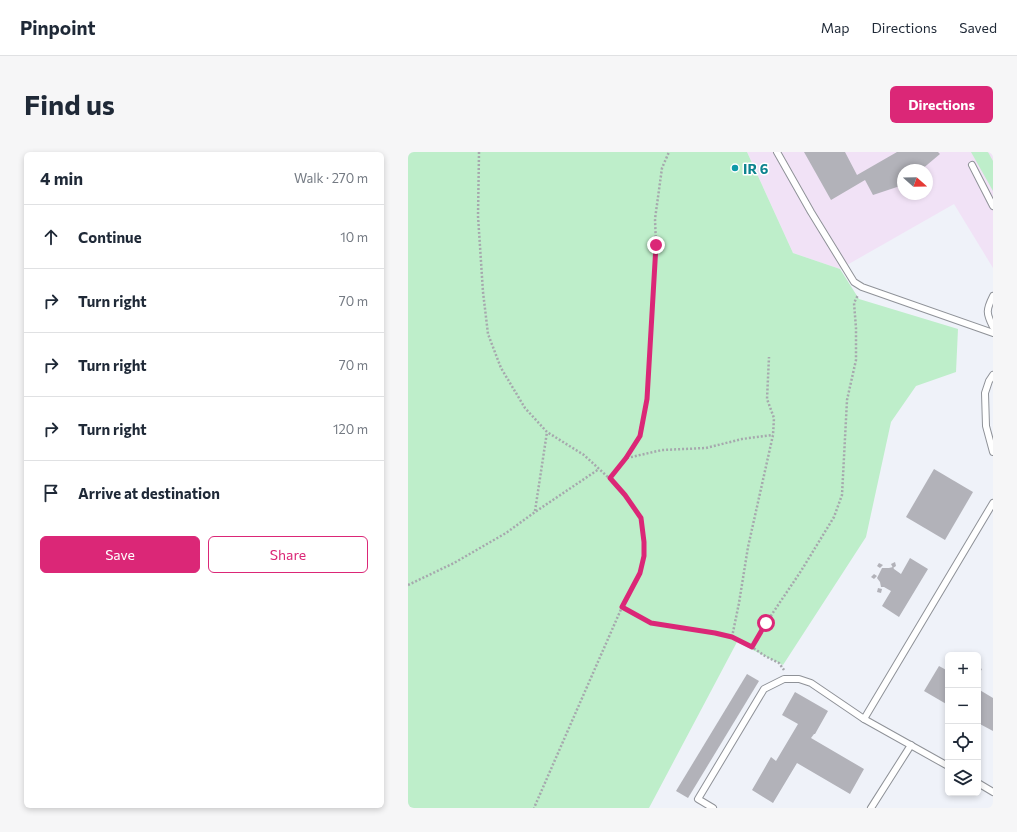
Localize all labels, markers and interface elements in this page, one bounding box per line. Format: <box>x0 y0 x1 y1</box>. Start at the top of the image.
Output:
text: Pinpoint <box>20 16 96 39</box>
text: Map <box>821 19 850 36</box>
text: Directions <box>872 19 937 36</box>
text: Saved <box>959 19 997 36</box>
button: Directions <box>890 86 993 123</box>
text: Find us <box>24 87 115 121</box>
place label: IR 6 <box>743 160 769 177</box>
marker: IR 6 <box>730 163 740 173</box>
north arrow <box>897 164 933 200</box>
text: 4 min <box>40 168 83 189</box>
text: Walk · 270 m <box>294 170 368 186</box>
icon: ahead <box>40 226 62 248</box>
text: Continue <box>78 228 142 246</box>
text: 10 m <box>340 229 368 245</box>
route end <box>647 236 665 254</box>
icon: right <box>40 290 62 312</box>
text: Turn right <box>78 292 147 310</box>
text: 70 m <box>339 293 368 309</box>
icon: right <box>40 354 62 376</box>
text: Turn right <box>78 356 147 374</box>
text: 70 m <box>339 357 368 373</box>
icon: right <box>40 418 62 440</box>
text: Turn right <box>78 420 147 438</box>
text: 120 m <box>333 421 368 437</box>
icon: arrive <box>40 482 62 504</box>
text: Arrive at destination <box>78 484 220 502</box>
button: Save <box>40 536 200 573</box>
button: Share <box>208 536 368 573</box>
route start <box>757 614 775 632</box>
map controls <box>945 652 981 796</box>
button: + <box>945 652 981 688</box>
button: − <box>945 688 981 724</box>
button: locate <box>945 724 981 760</box>
button: layers <box>945 760 981 796</box>

